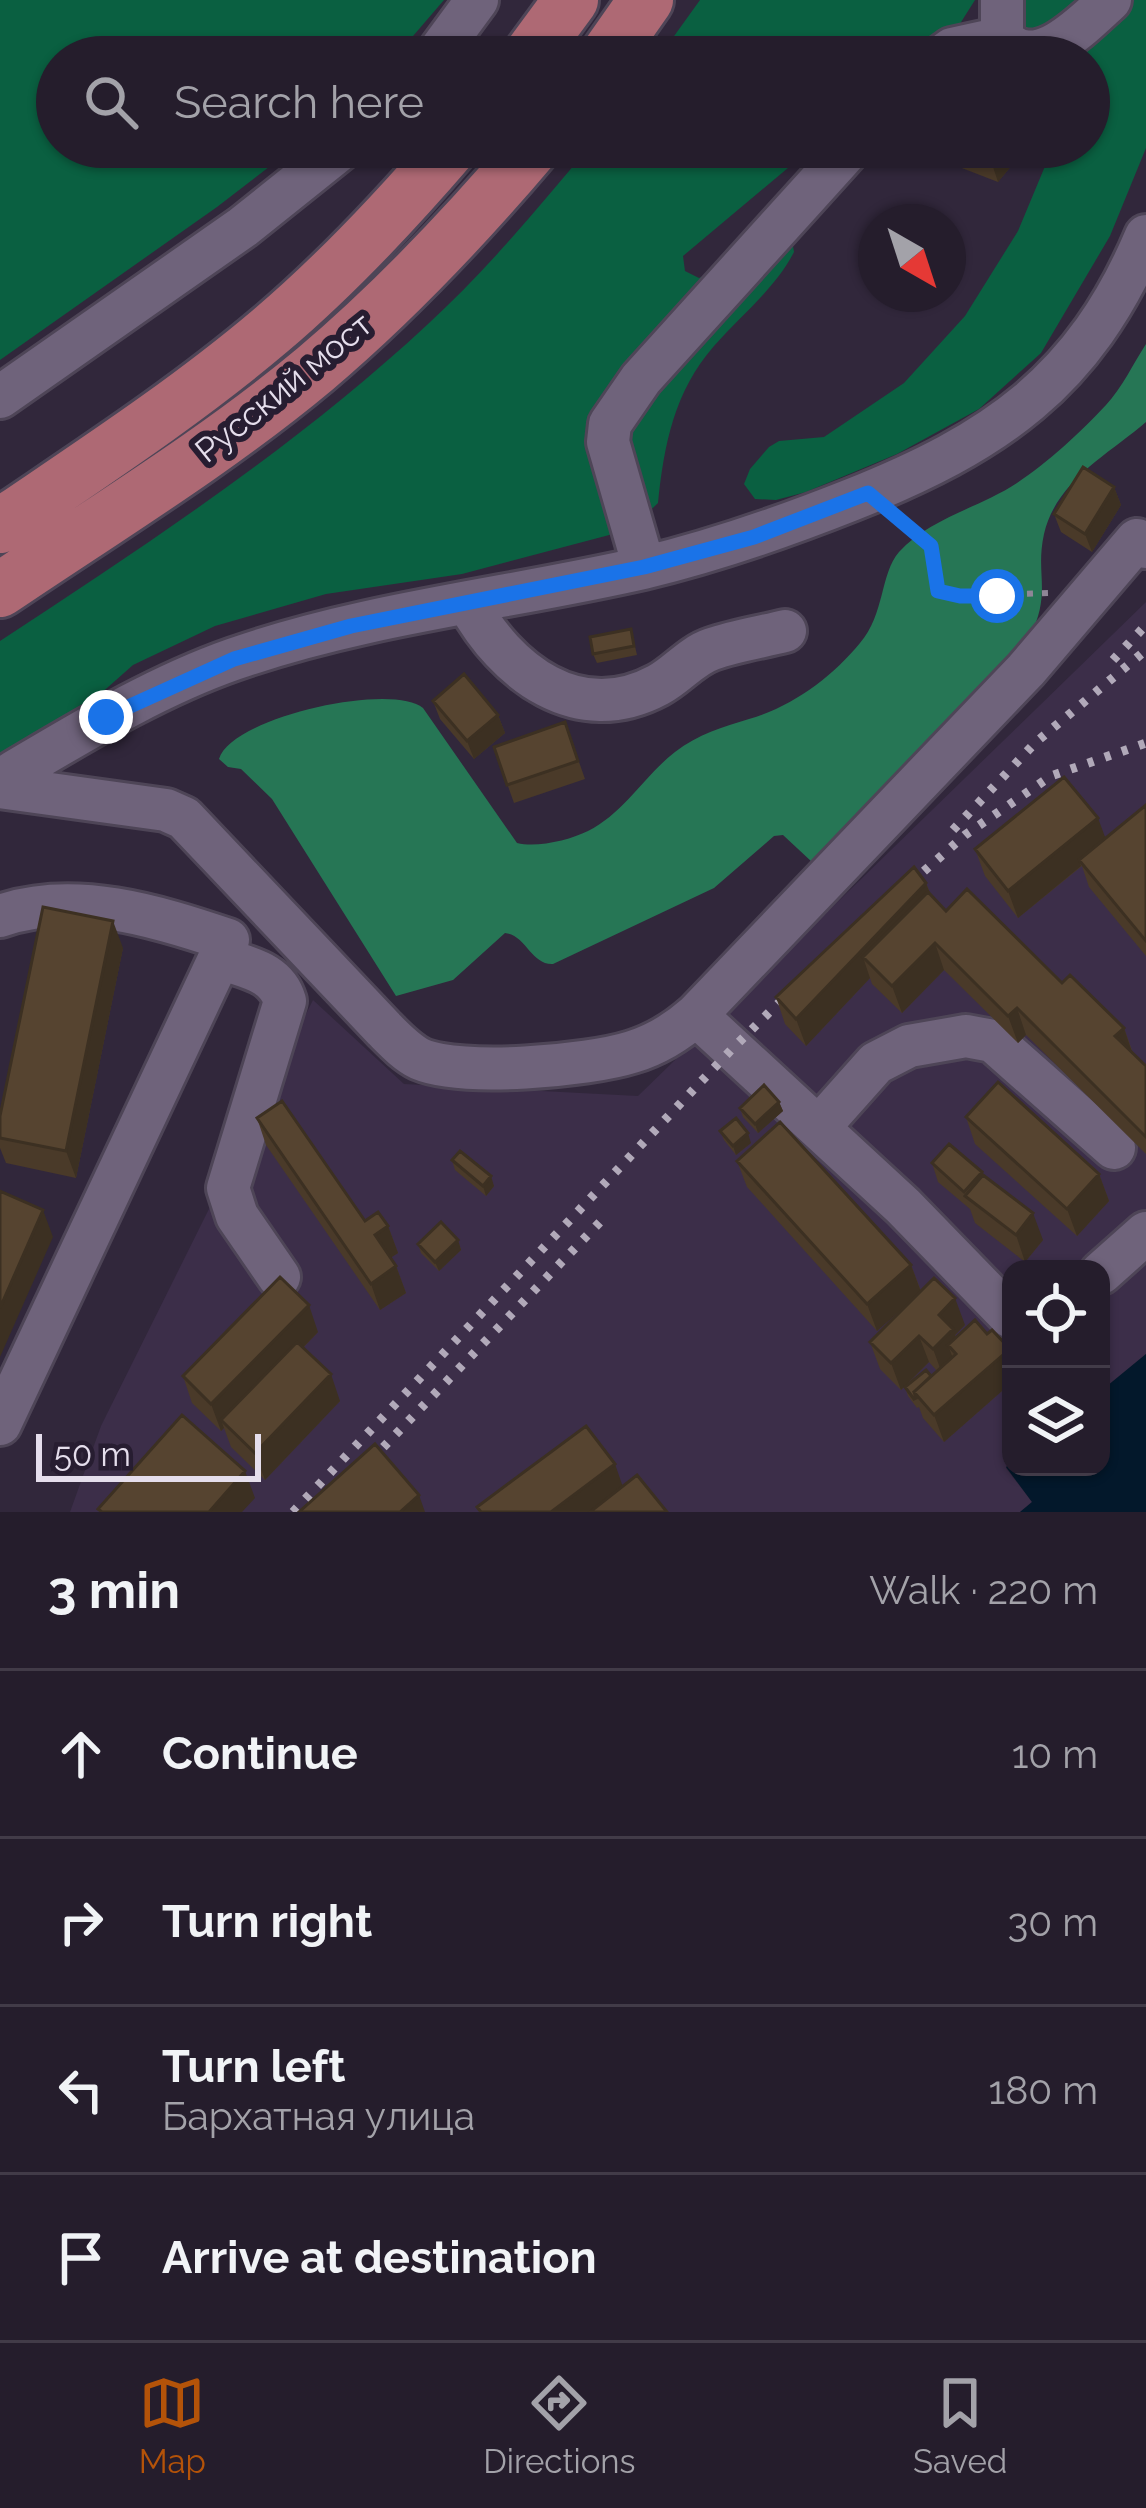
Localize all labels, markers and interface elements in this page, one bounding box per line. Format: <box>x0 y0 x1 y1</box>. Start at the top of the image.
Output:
search box <box>36 36 1110 168</box>
icon: search <box>78 69 144 135</box>
text: Search here <box>174 76 424 129</box>
north arrow <box>858 204 966 312</box>
street label: Русский мост <box>187 304 379 470</box>
route start <box>970 569 1024 623</box>
route end <box>79 690 133 744</box>
map controls <box>1002 1260 1110 1476</box>
button: locate <box>1002 1260 1110 1368</box>
button: layers <box>1002 1368 1110 1476</box>
scale bar <box>36 1428 261 1481</box>
text: 50 m <box>54 1435 131 1474</box>
text: 3 min <box>48 1560 180 1620</box>
text: Walk · 220 m <box>869 1567 1098 1613</box>
icon: ahead <box>48 1721 114 1787</box>
text: Continue <box>162 1727 358 1780</box>
text: 10 m <box>1012 1731 1098 1777</box>
icon: right <box>48 1889 114 1955</box>
text: Turn right <box>162 1895 372 1948</box>
text: 30 m <box>1008 1899 1098 1945</box>
text: Turn left <box>162 2040 345 2093</box>
icon: left <box>48 2057 114 2123</box>
text: 180 m <box>989 2067 1098 2113</box>
text: Бархатная улица <box>162 2093 475 2139</box>
icon: arrive <box>48 2225 114 2291</box>
text: Arrive at destination <box>162 2231 597 2284</box>
tab: Map <box>139 2370 206 2481</box>
tab: Directions <box>483 2370 636 2481</box>
tab: Saved <box>913 2370 1007 2481</box>

